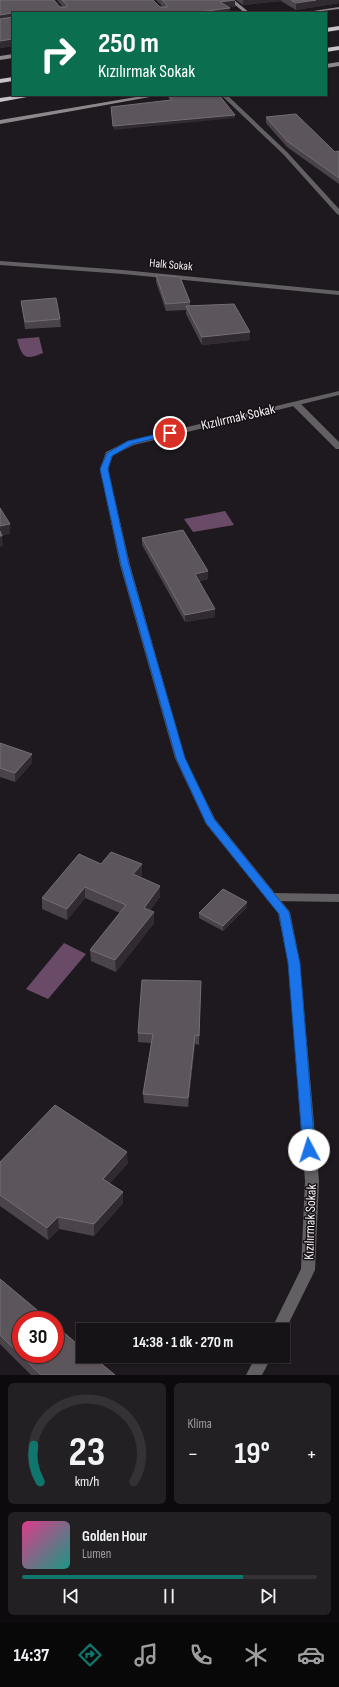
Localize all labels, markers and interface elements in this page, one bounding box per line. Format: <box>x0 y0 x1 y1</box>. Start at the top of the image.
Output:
text: 250 m <box>98 27 159 60</box>
icon: right <box>32 28 84 80</box>
text: Kızılırmak Sokak <box>98 61 195 82</box>
street label: Halk Sokak <box>149 256 194 274</box>
street label: Kızılırmak Sokak <box>199 400 277 434</box>
pin <box>153 416 187 450</box>
icon: arrive <box>159 422 181 444</box>
position arrow <box>288 1129 330 1171</box>
street label: Kızılırmak Sokak <box>300 1183 320 1260</box>
speed limit sign: 30 <box>12 1311 64 1363</box>
text: 14:38 · 1 dk · 270 m <box>133 1333 233 1352</box>
text: Klima <box>188 1416 212 1432</box>
text: 23 <box>68 1427 105 1476</box>
text: 19° <box>235 1436 270 1472</box>
text: − <box>188 1441 198 1468</box>
text: + <box>306 1441 317 1468</box>
text: km/h <box>74 1472 99 1489</box>
text: Golden Hour <box>82 1527 147 1546</box>
text: Lumen <box>82 1546 111 1562</box>
icon: previous <box>60 1585 82 1607</box>
icon: pause <box>158 1585 180 1607</box>
icon: next <box>257 1585 279 1607</box>
icon: directions <box>76 1641 104 1669</box>
icon: music <box>132 1641 160 1669</box>
icon: phone <box>187 1641 215 1669</box>
icon: climate <box>242 1641 270 1669</box>
icon: car <box>297 1641 325 1669</box>
text: 14:37 <box>14 1645 49 1666</box>

